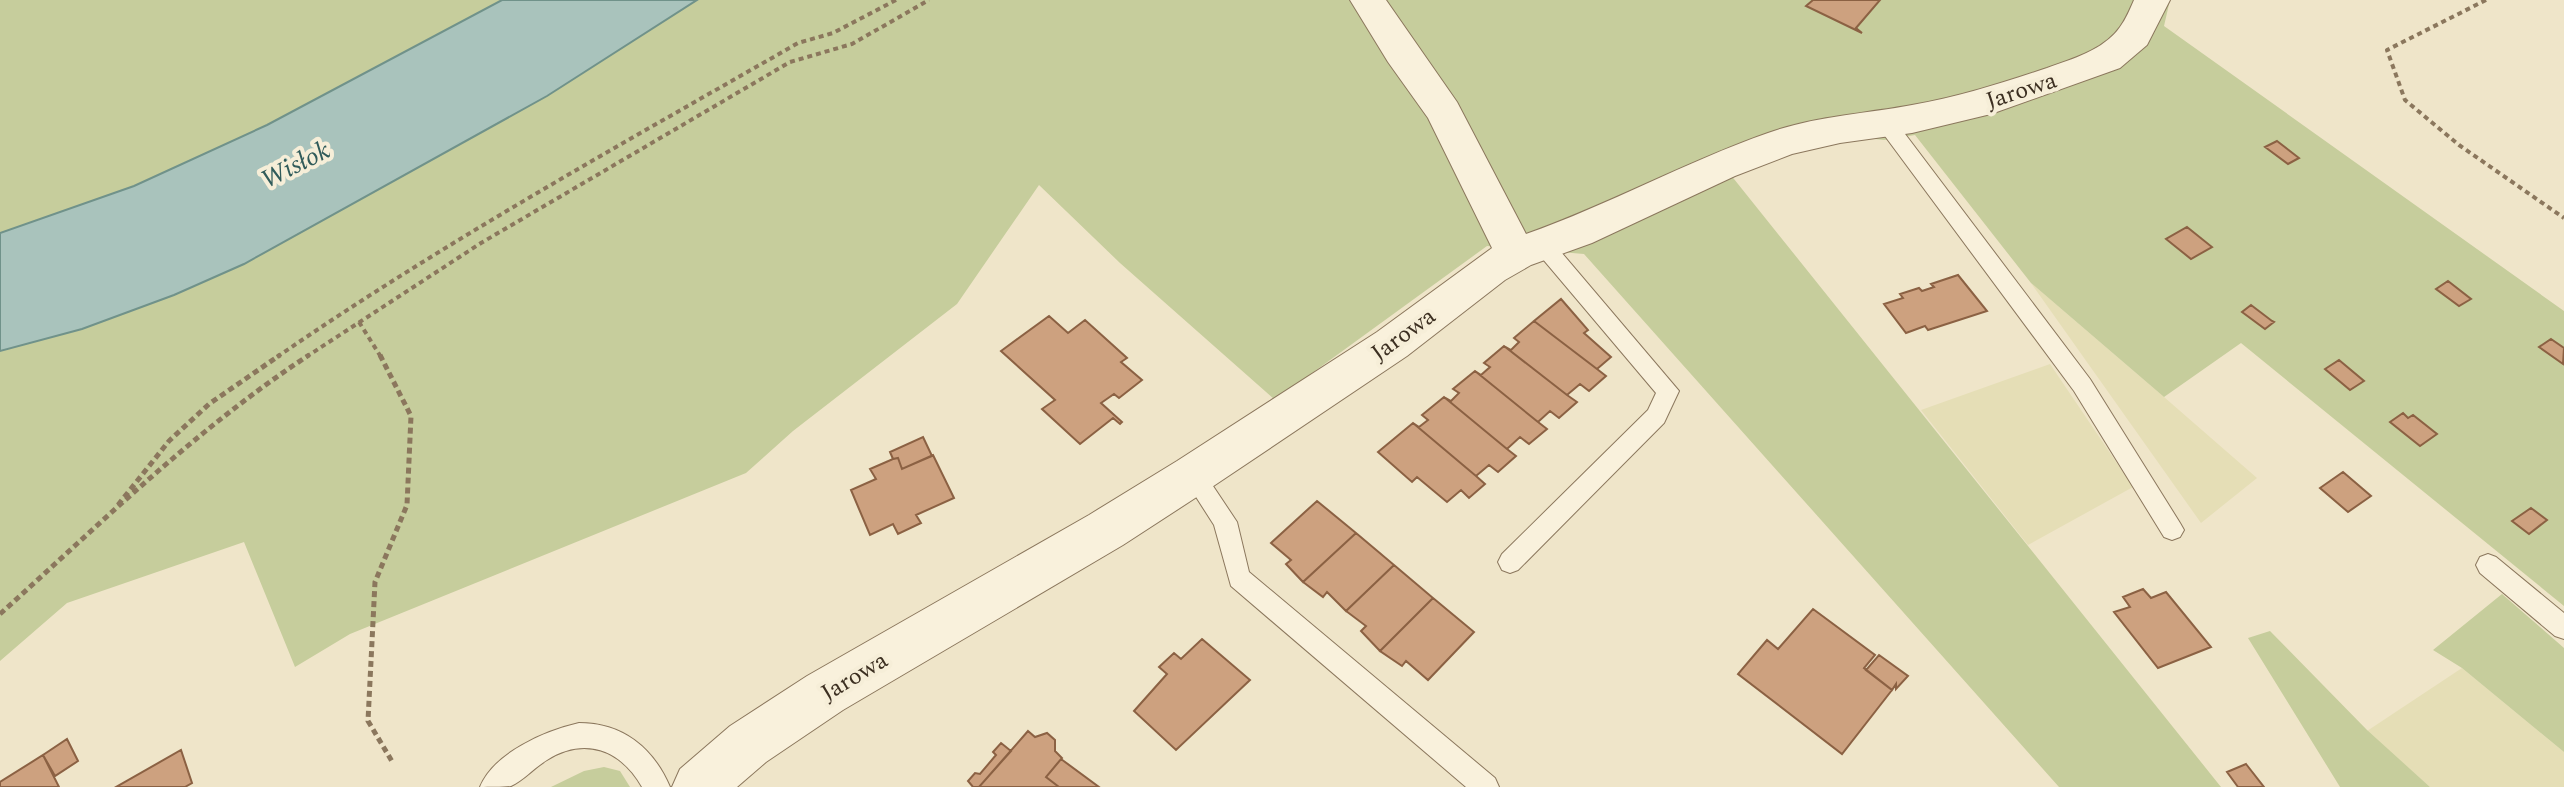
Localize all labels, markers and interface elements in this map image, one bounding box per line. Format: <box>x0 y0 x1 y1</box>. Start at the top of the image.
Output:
street label: Jarowa <box>1981 63 2062 119</box>
water label: Wisłok <box>254 130 337 199</box>
street label: Jarowa <box>1364 299 1444 371</box>
street label: Jarowa <box>814 643 895 711</box>

